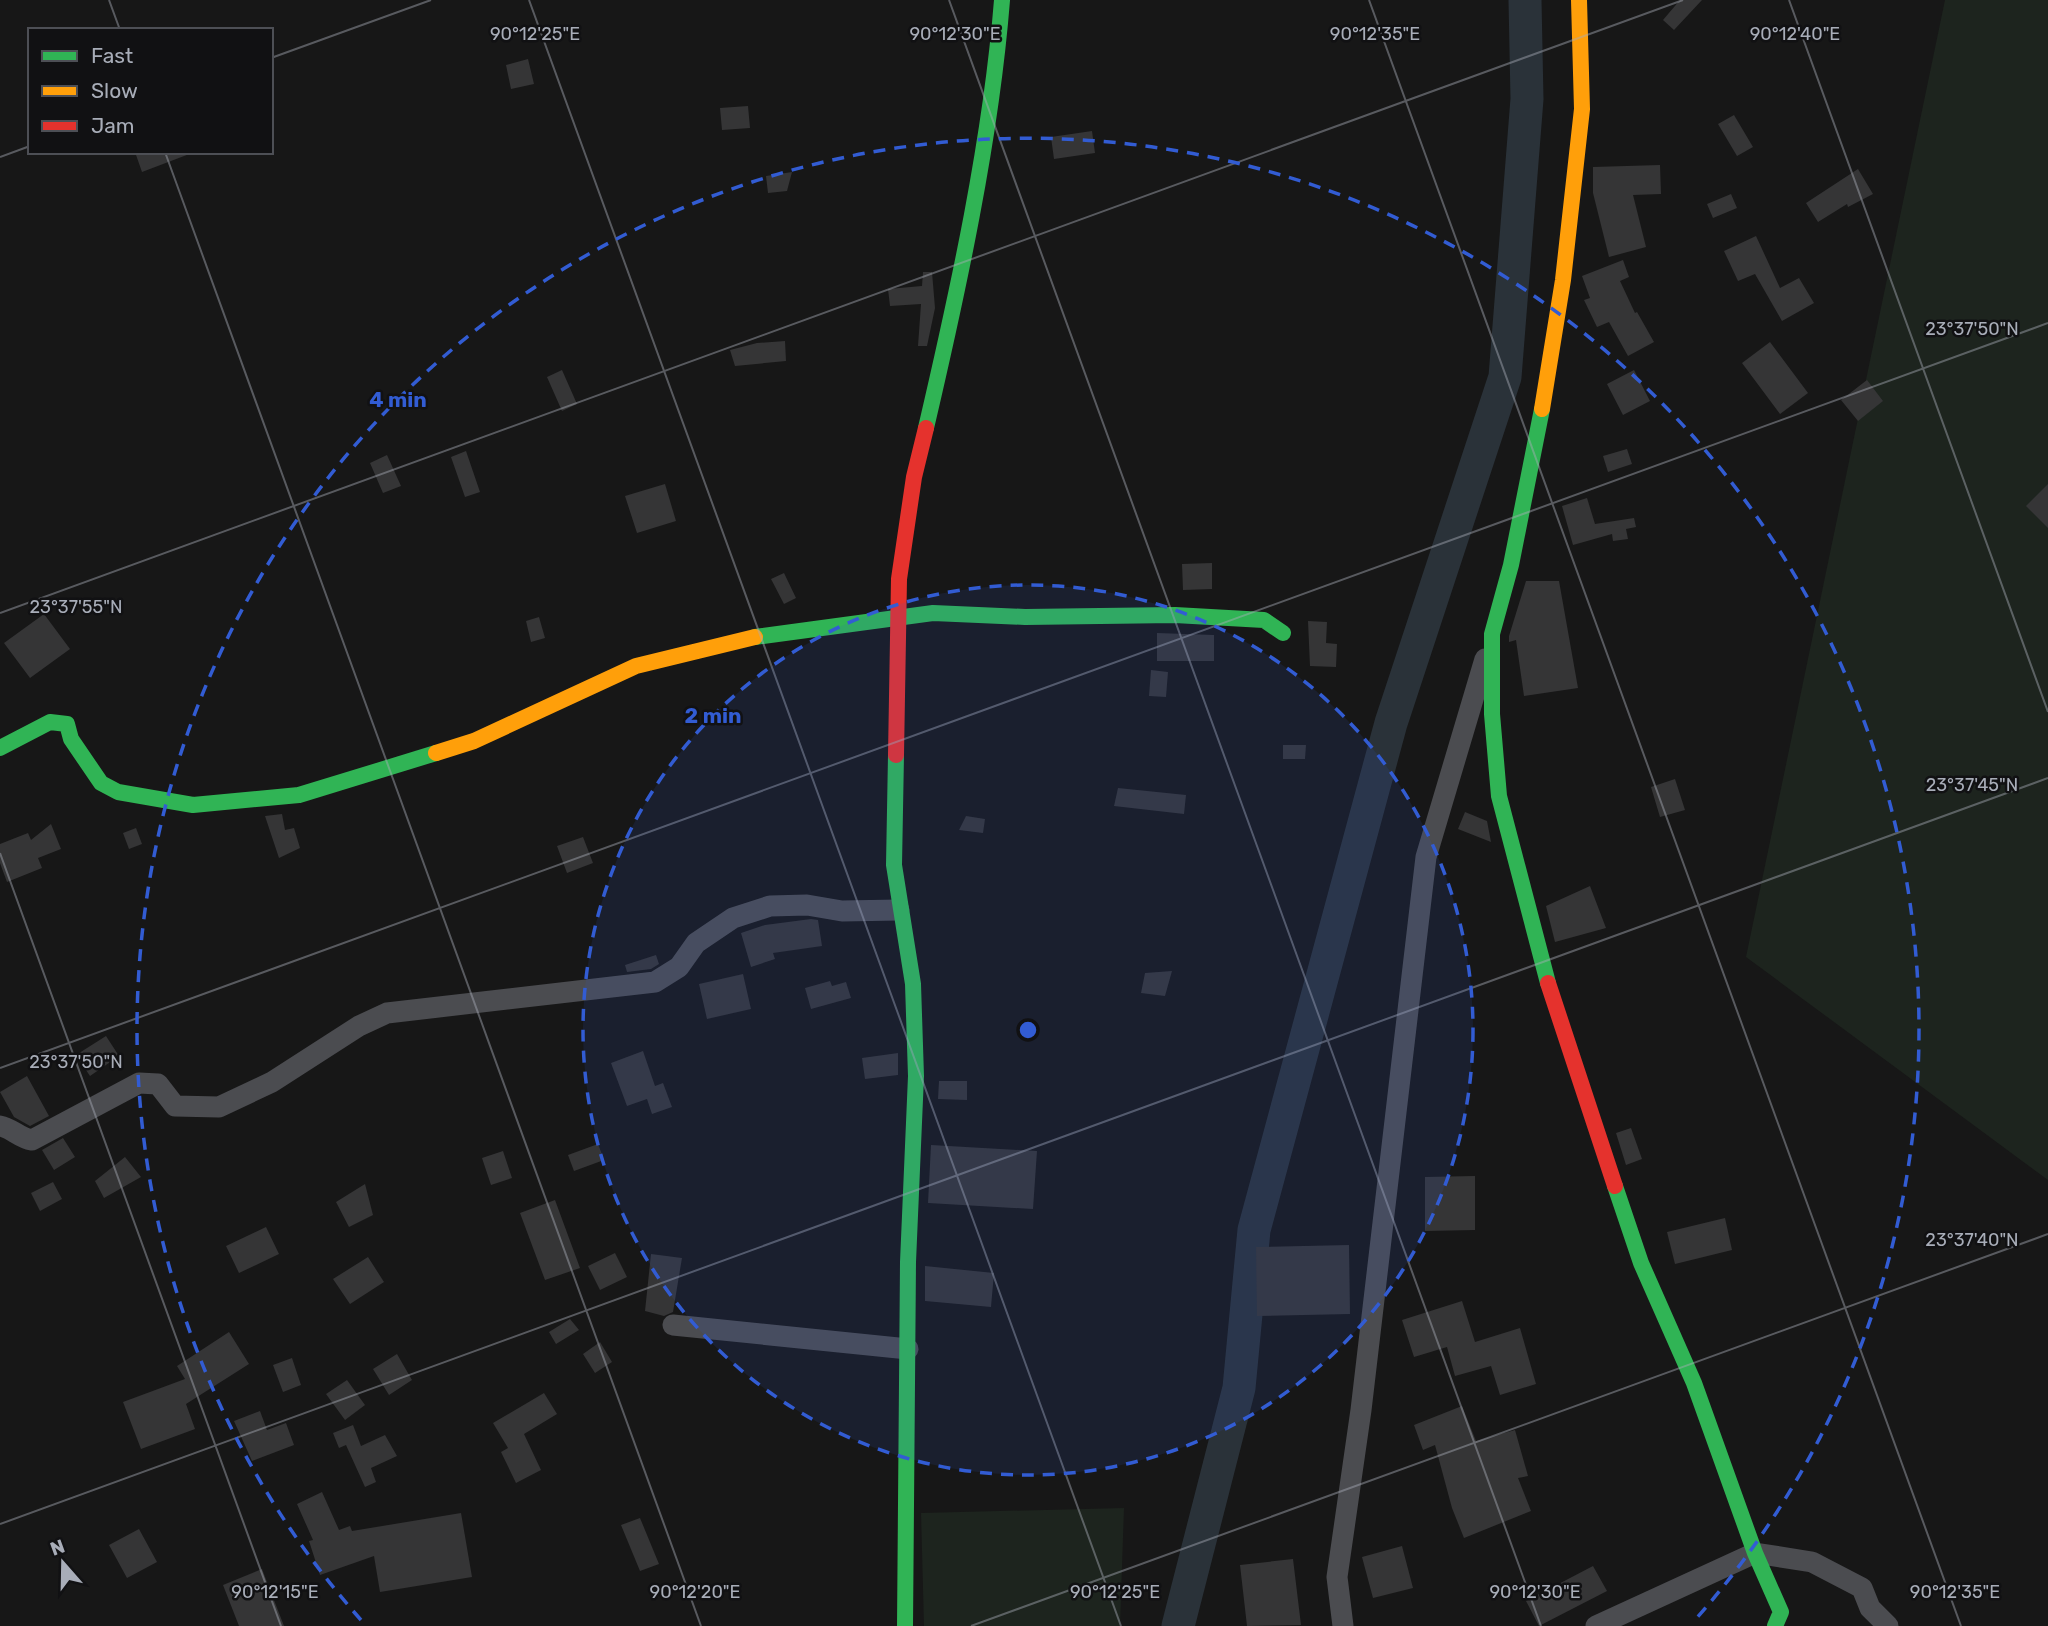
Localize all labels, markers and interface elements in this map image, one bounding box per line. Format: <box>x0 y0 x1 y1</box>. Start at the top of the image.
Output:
text: 90°12'25"E <box>490 23 580 45</box>
text: 90°12'30"E <box>909 23 1001 45</box>
text: 90°12'35"E <box>1330 23 1420 45</box>
text: 90°12'40"E <box>1750 23 1840 45</box>
legend <box>28 28 273 154</box>
text: Fast <box>91 43 133 68</box>
text: Slow <box>91 78 138 103</box>
text: Jam <box>91 113 135 138</box>
text: 23°37'50"N <box>1925 318 2019 340</box>
text: 4 min <box>369 387 427 412</box>
text: 23°37'55"N <box>30 596 122 618</box>
text: 2 min <box>685 703 741 728</box>
text: 23°37'45"N <box>1926 774 2018 796</box>
centre of rings <box>1016 1018 1040 1042</box>
text: 23°37'50"N <box>29 1051 123 1073</box>
text: 23°37'40"N <box>1925 1229 2019 1251</box>
north arrow <box>28 1528 98 1598</box>
text: N <box>47 1534 68 1561</box>
text: 90°12'15"E <box>231 1581 319 1603</box>
text: 90°12'20"E <box>650 1581 740 1603</box>
text: 90°12'25"E <box>1070 1581 1160 1603</box>
text: 90°12'30"E <box>1489 1581 1581 1603</box>
text: 90°12'35"E <box>1910 1581 2000 1603</box>

